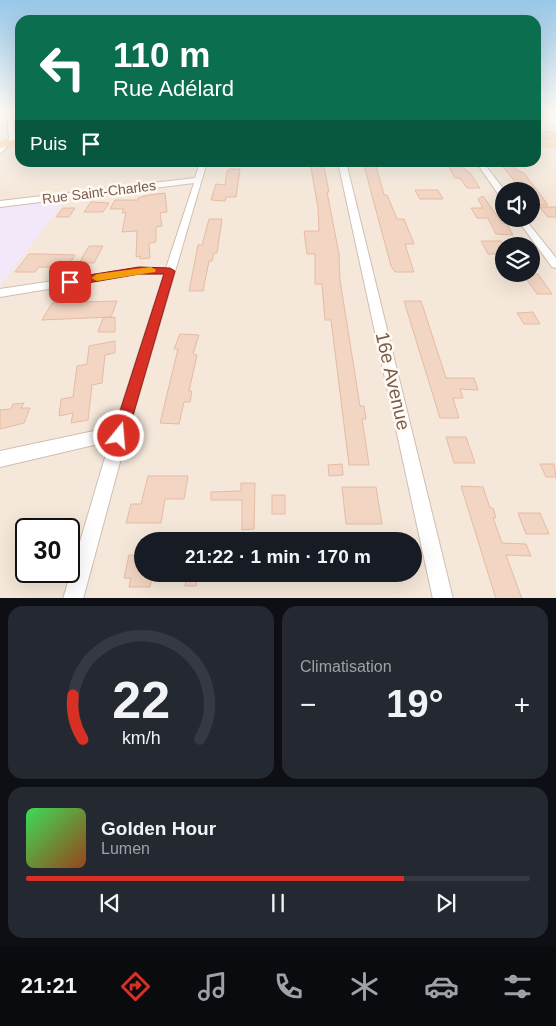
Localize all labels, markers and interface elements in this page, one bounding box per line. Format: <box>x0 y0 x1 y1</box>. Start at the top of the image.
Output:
icon: left <box>30 35 95 100</box>
text: 110 m <box>113 35 210 74</box>
text: Rue Adélard <box>113 76 234 101</box>
icon: arrive <box>77 130 105 158</box>
text: Puis <box>30 133 67 154</box>
street label: Rue Saint-Charles <box>41 177 157 207</box>
map controls <box>495 182 540 282</box>
button: sound <box>495 182 540 227</box>
button: layers <box>495 237 540 282</box>
pin <box>49 261 91 303</box>
icon: arrive <box>56 268 84 296</box>
street label: 16e Avenue <box>372 330 414 432</box>
position arrow <box>92 409 144 461</box>
speed limit sign: 30 <box>15 518 80 583</box>
text: 21:22 · 1 min · 170 m <box>185 546 371 567</box>
text: Climatisation <box>300 658 392 675</box>
text: 22 <box>112 671 170 729</box>
text: 19° <box>386 683 444 725</box>
text: − <box>300 689 316 720</box>
text: + <box>514 689 530 720</box>
text: km/h <box>122 728 160 748</box>
text: Golden Hour <box>101 818 216 839</box>
text: Lumen <box>101 840 150 857</box>
icon: previous <box>96 889 124 917</box>
icon: pause <box>264 889 292 917</box>
icon: next <box>432 889 460 917</box>
icon: directions <box>118 969 153 1004</box>
icon: music <box>195 969 230 1004</box>
icon: phone <box>271 969 306 1004</box>
icon: climate <box>347 969 382 1004</box>
icon: car <box>424 969 459 1004</box>
icon: filters <box>500 969 535 1004</box>
text: 21:21 <box>21 973 77 998</box>

